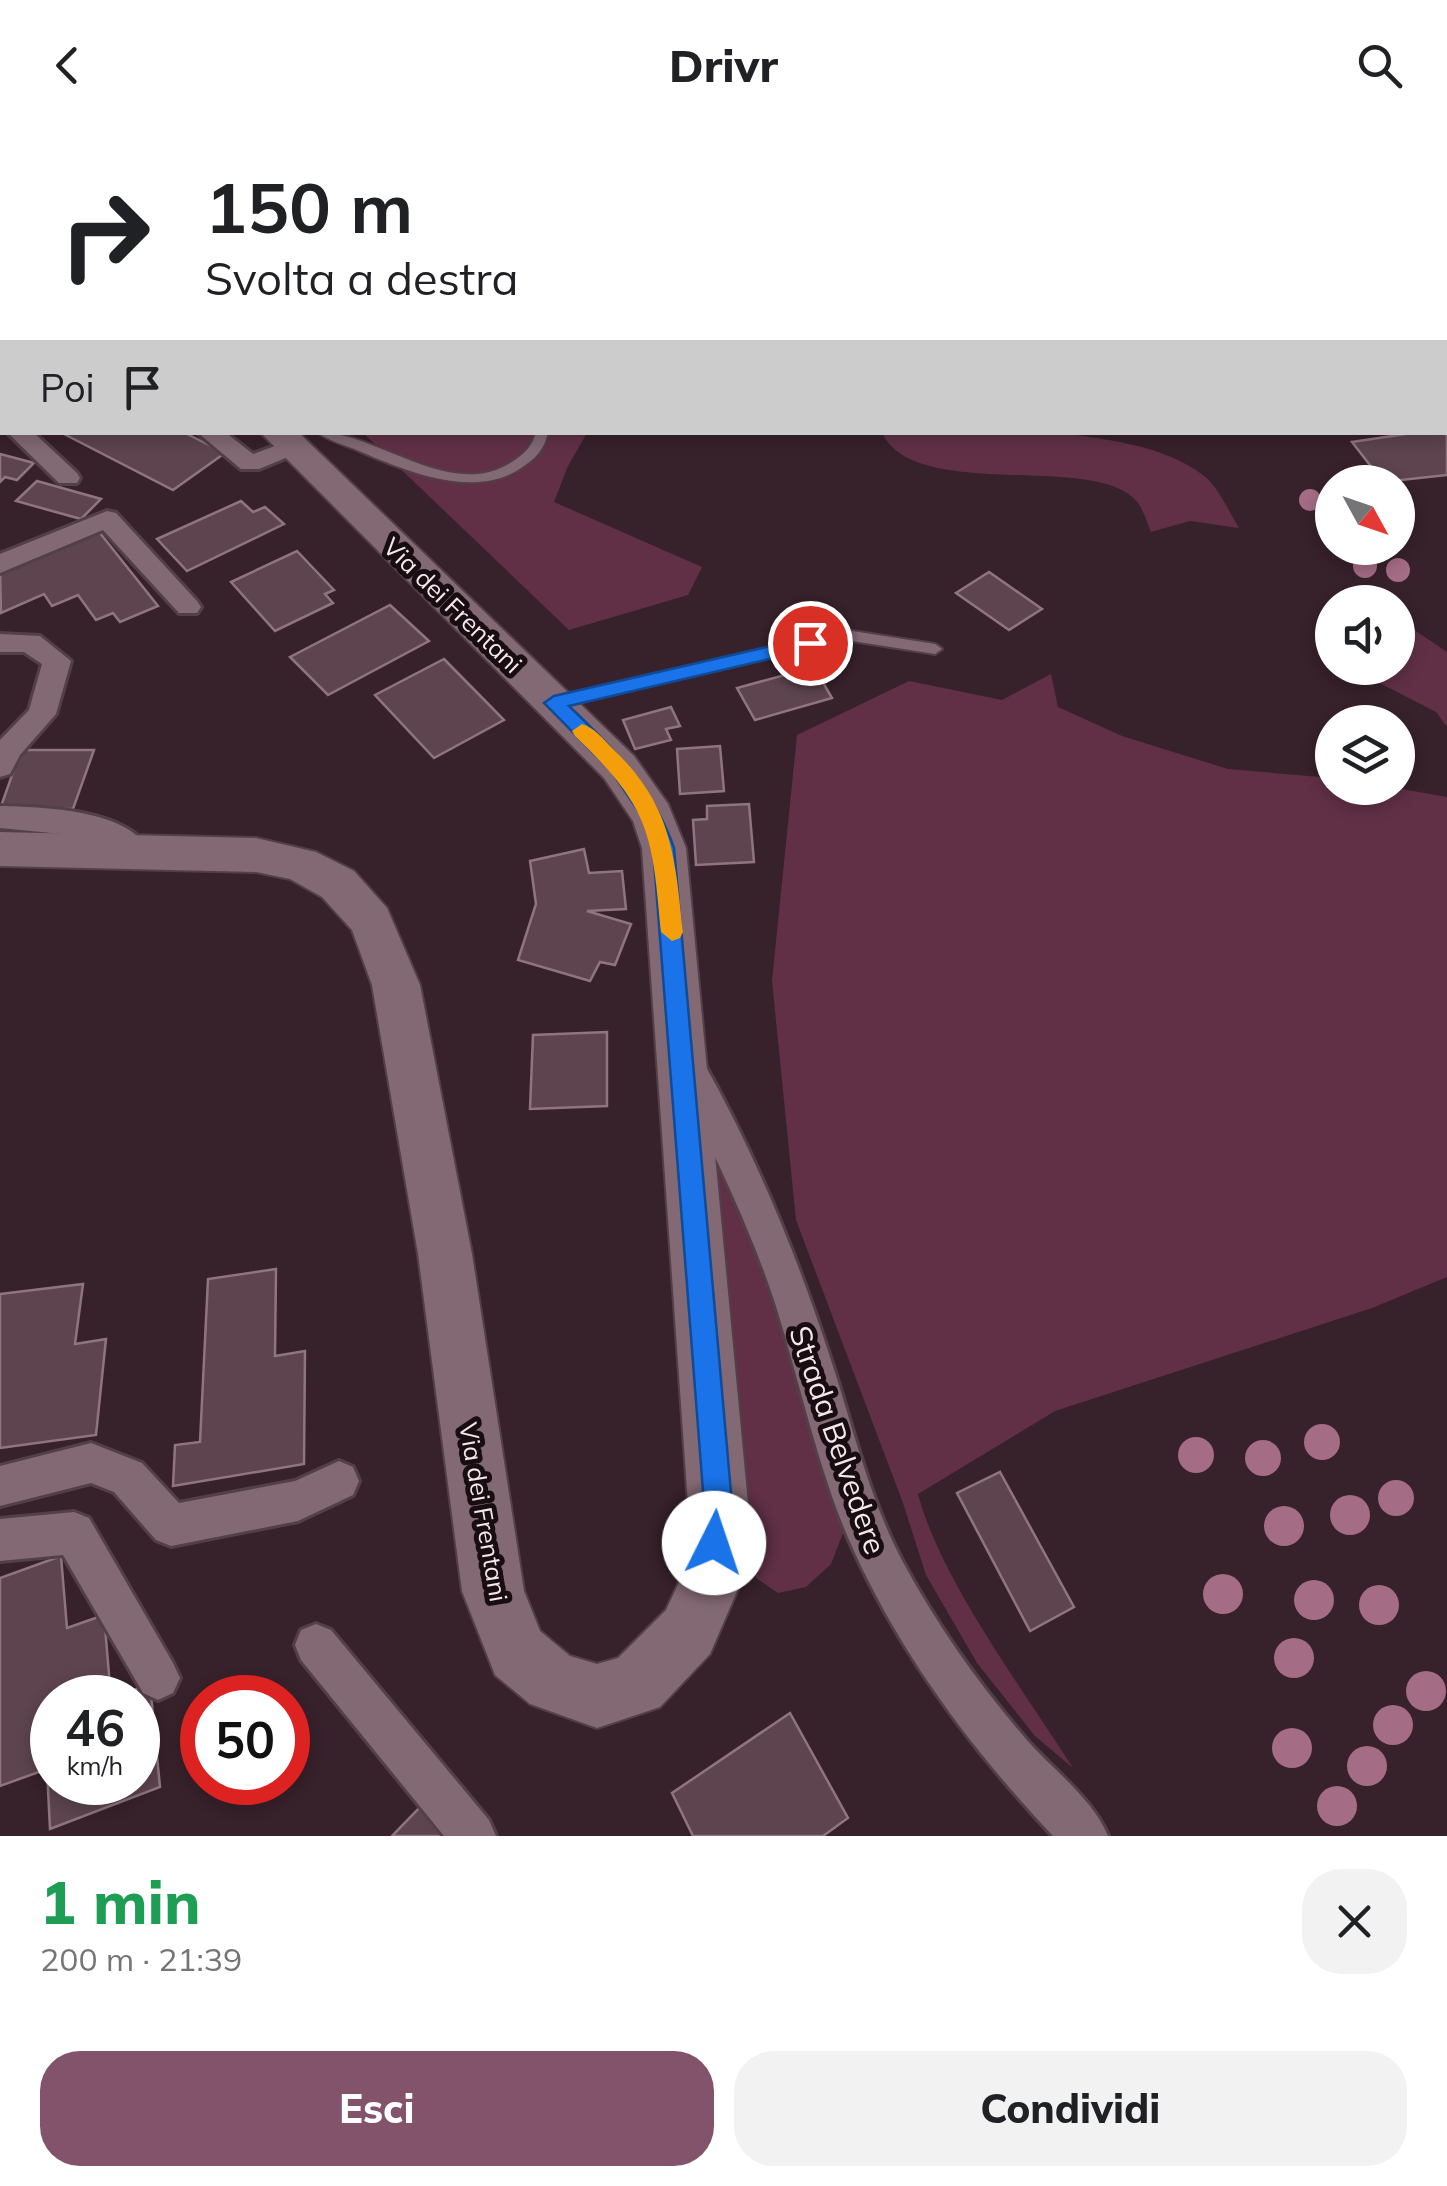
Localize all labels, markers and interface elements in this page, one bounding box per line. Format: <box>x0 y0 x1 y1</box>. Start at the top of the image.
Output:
text: Drivr <box>669 37 778 93</box>
icon: back <box>40 38 95 93</box>
icon: search <box>1352 38 1407 93</box>
text: 150 m <box>205 163 413 251</box>
icon: right <box>40 170 170 300</box>
text: Svolta a destra <box>205 250 518 306</box>
icon: arrive <box>115 360 170 415</box>
text: Poi <box>40 364 95 412</box>
north arrow <box>1315 465 1415 565</box>
map controls <box>1315 465 1415 805</box>
street label: Via dei Frentani <box>377 531 529 679</box>
button: sound <box>1315 585 1415 685</box>
pin <box>768 601 853 686</box>
icon: arrive <box>783 616 838 671</box>
button: layers <box>1315 705 1415 805</box>
street label: Strada Belvedere <box>781 1321 895 1559</box>
street label: Via dei Frentani <box>453 1420 515 1604</box>
position arrow <box>662 1491 766 1595</box>
speed limit sign: 50 <box>180 1675 310 1805</box>
text: 46 <box>65 1696 125 1759</box>
text: km/h <box>67 1750 123 1781</box>
text: 1 min <box>40 1864 201 1939</box>
button: close <box>1302 1869 1407 1974</box>
text: 200 m · 21:39 <box>40 1939 242 1979</box>
button: Esci <box>40 2051 714 2166</box>
button: Condividi <box>734 2051 1407 2166</box>

